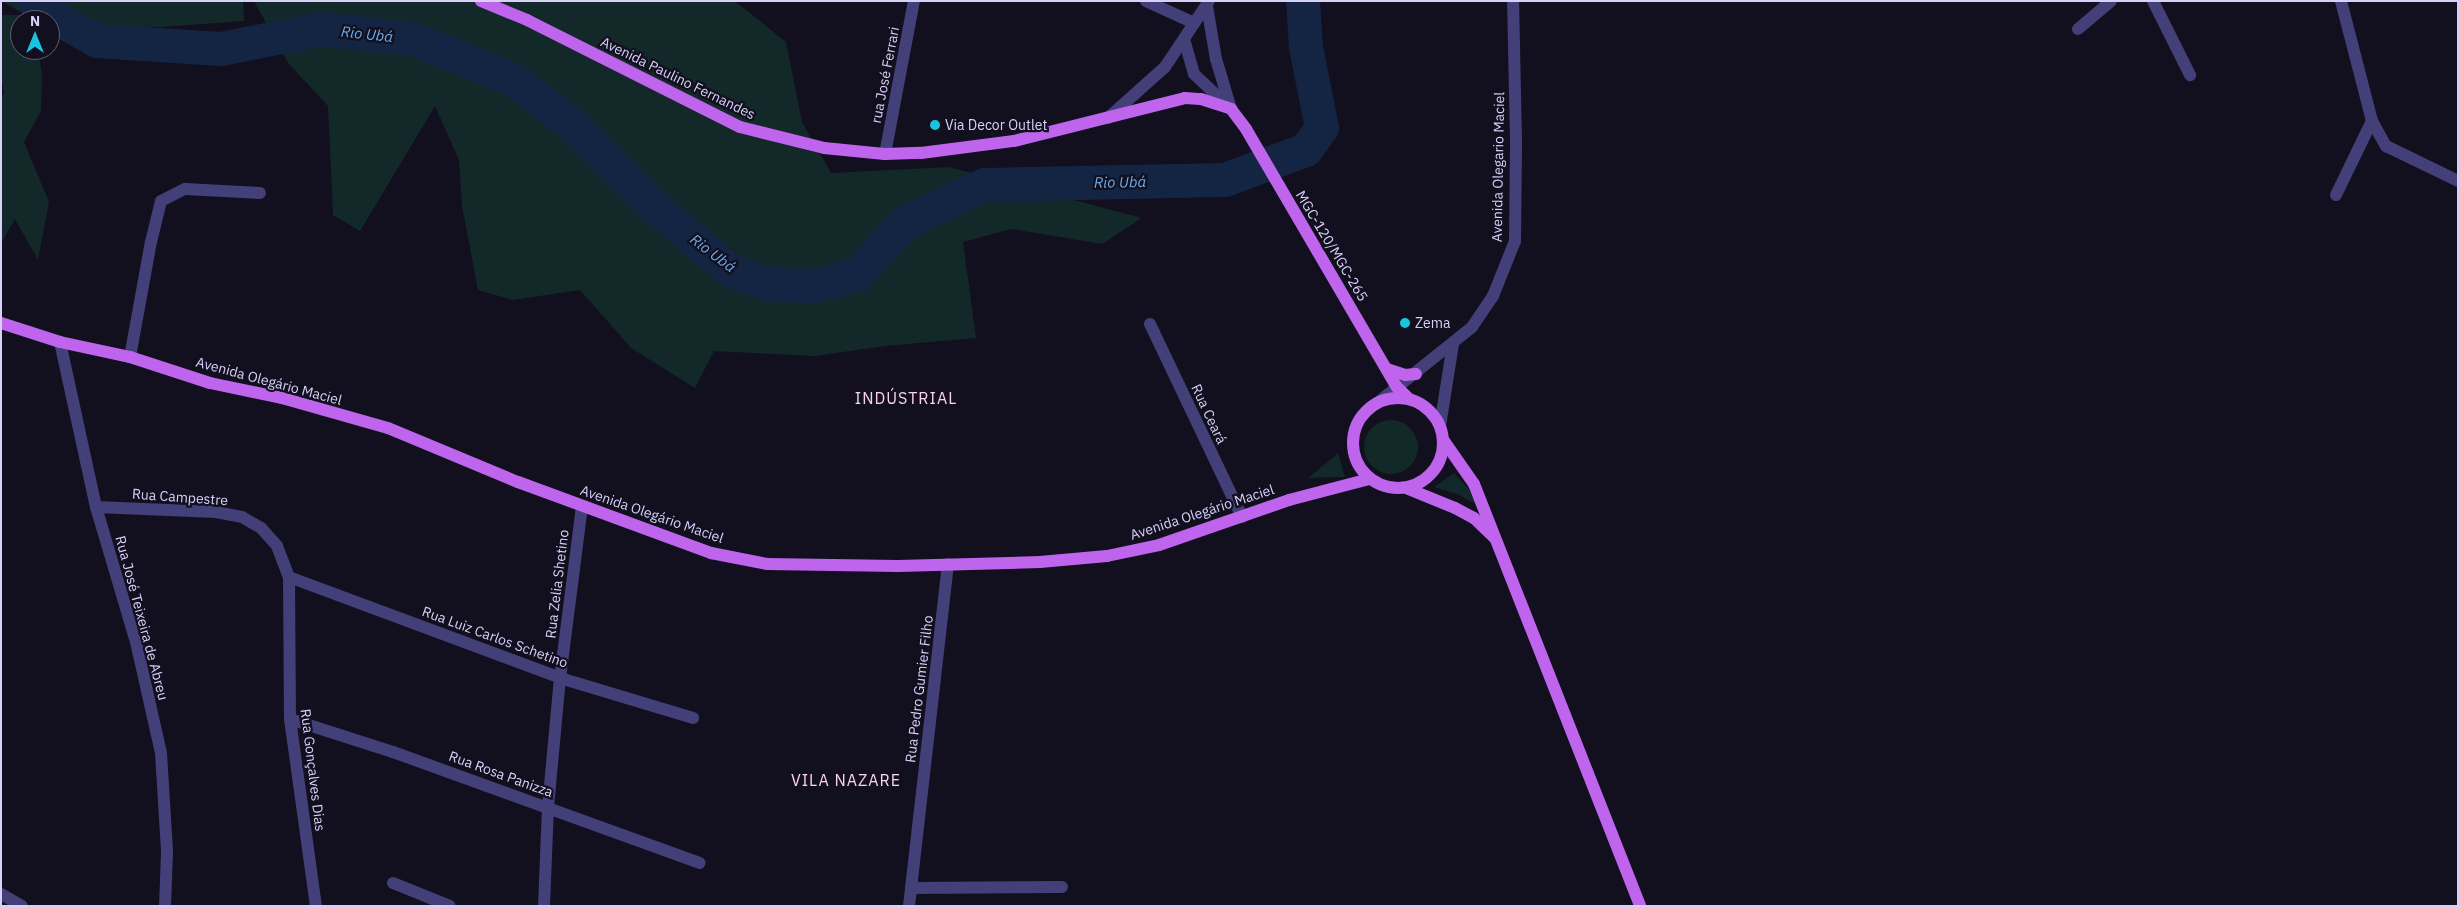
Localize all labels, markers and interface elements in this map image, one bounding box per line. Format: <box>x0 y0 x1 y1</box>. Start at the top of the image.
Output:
north arrow <box>10 10 60 60</box>
text: N <box>30 12 40 30</box>
water label: Rio Ubá <box>340 22 394 46</box>
street label: rua José Ferrari <box>867 25 903 125</box>
street label: Avenida Paulino Fernandes <box>598 33 758 123</box>
street label: Avenida Olegario Maciel <box>1488 92 1508 242</box>
place label: Via Decor Outlet <box>945 117 1047 133</box>
marker: Via Decor Outlet <box>929 119 941 131</box>
water label: Rio Ubá <box>1094 173 1146 191</box>
street label: MGC-120/MGC-265 <box>1292 188 1372 304</box>
water label: Rio Ubá <box>687 230 739 276</box>
place label: Zema <box>1415 315 1450 331</box>
marker: Zema <box>1399 317 1411 329</box>
street label: Avenida Olegário Maciel <box>194 353 344 409</box>
street label: Rua Ceará <box>1188 381 1230 447</box>
district label: INDÚSTRIAL <box>854 388 958 408</box>
street label: Avenida Olegário Maciel <box>1128 481 1276 543</box>
street label: Avenida Olegário Maciel <box>578 482 726 546</box>
street label: Rua Campestre <box>131 485 229 509</box>
street label: Rua Zelia Shetino <box>542 529 572 639</box>
street label: Rua José Teixeira de Abreu <box>112 534 172 702</box>
street label: Rua Luiz Carlos Schetino <box>420 603 570 671</box>
street label: Rua Pedro Gumier Filho <box>902 614 936 764</box>
street label: Rua Gonçalves Dias <box>297 708 329 832</box>
street label: Rua Rosa Panizza <box>447 747 555 801</box>
district label: VILA NAZARE <box>790 770 902 790</box>

